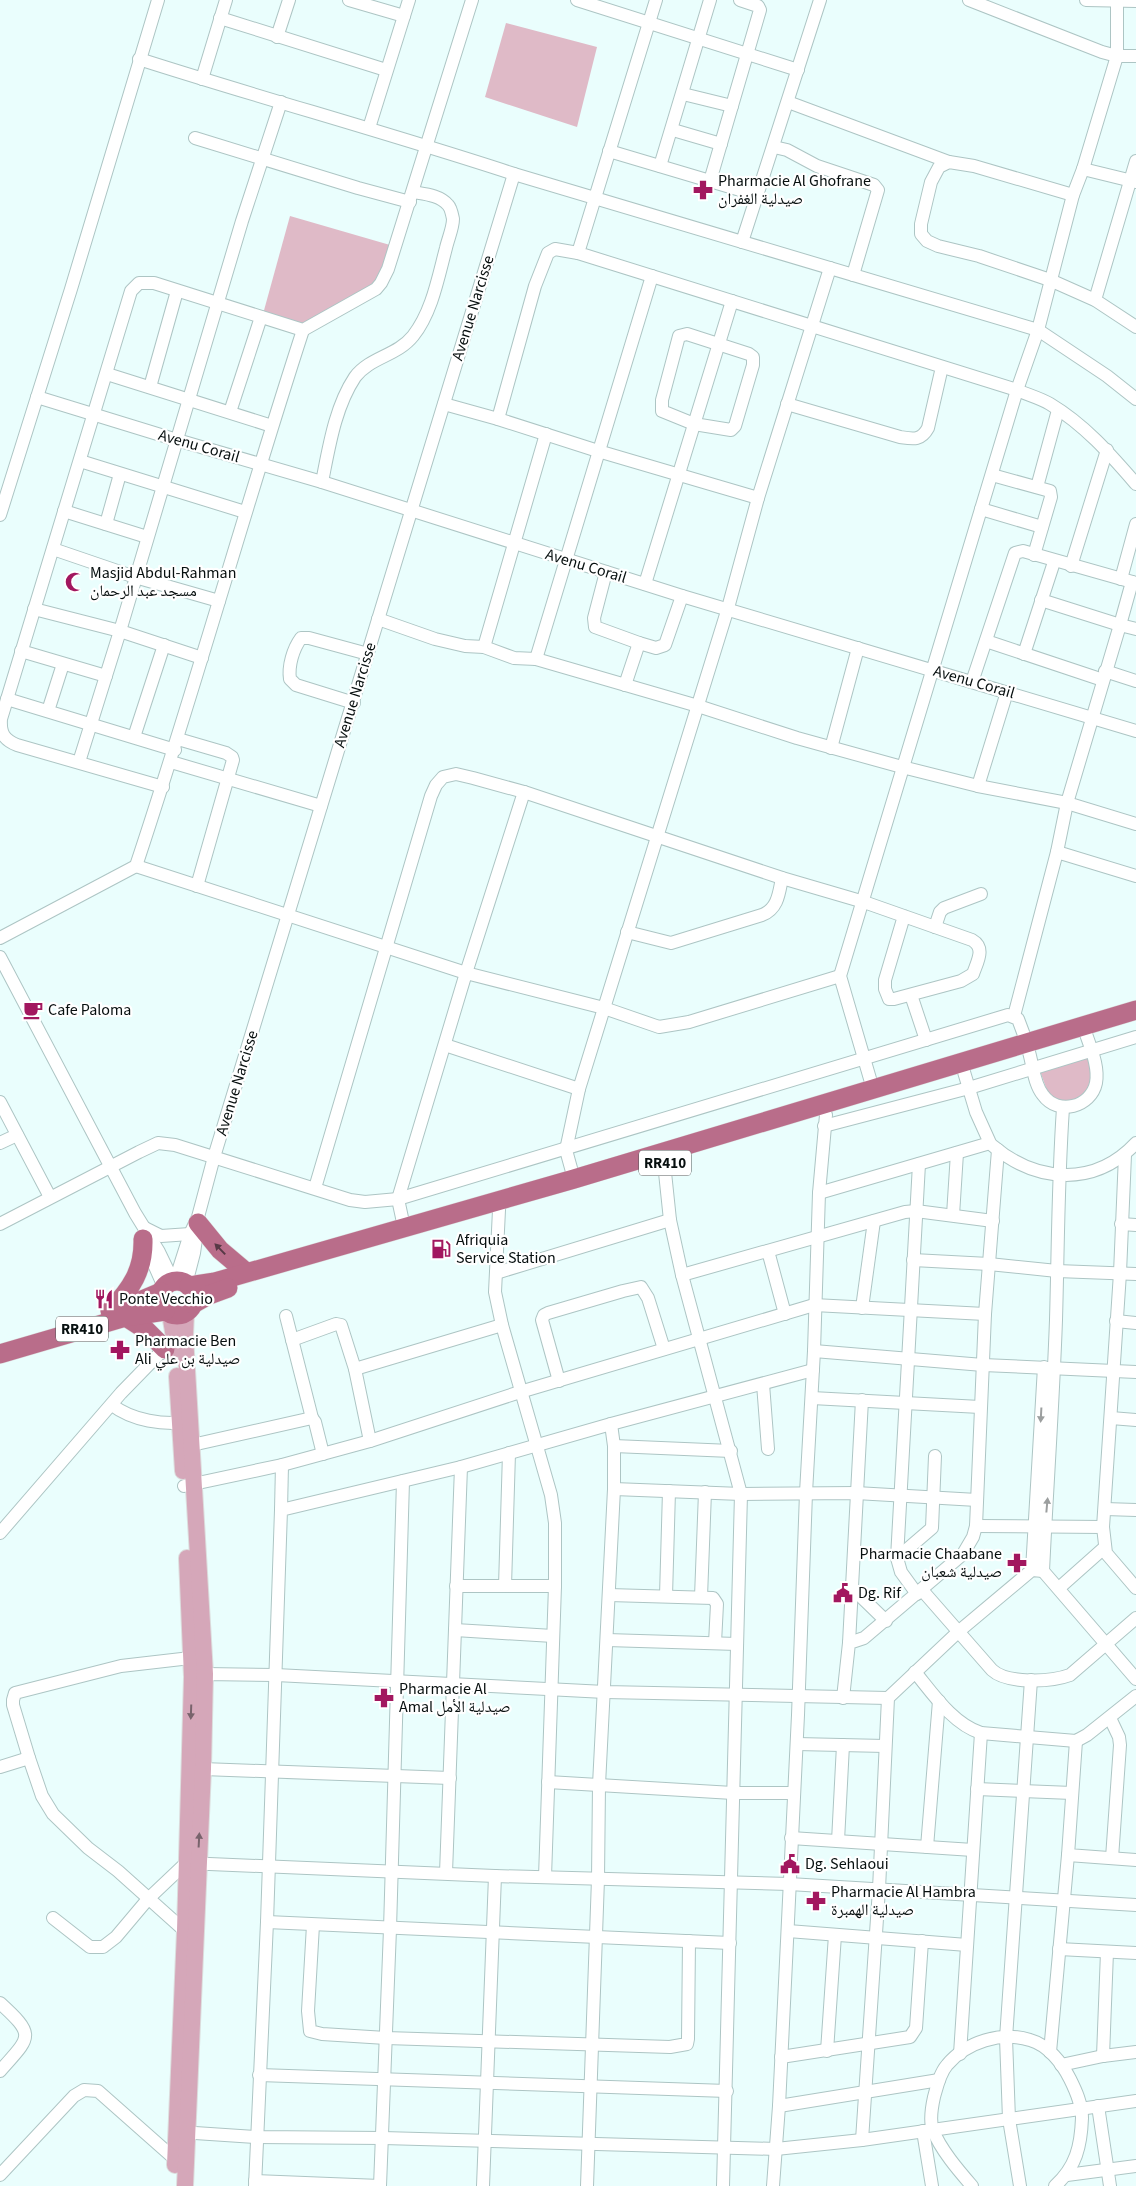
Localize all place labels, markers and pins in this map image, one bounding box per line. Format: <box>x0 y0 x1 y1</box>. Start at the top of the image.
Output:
place label: Pharmacie Al Ghofrane صيدلية الغفران <box>718 170 871 210</box>
pharmacy icon: Pharmacie Al Ghofrane صيدلية الغفران <box>692 179 714 201</box>
place label: Masjid Abdul-Rahman مسجد عبد الرحمان <box>90 562 236 602</box>
mosque icon: Masjid Abdul-Rahman مسجد عبد الرحمان <box>64 571 86 593</box>
cafe icon: Cafe Paloma <box>22 999 44 1021</box>
place label: Cafe Paloma <box>48 999 131 1021</box>
place label: Afriquia Service Station <box>456 1229 556 1269</box>
fuel station icon: Afriquia Service Station <box>430 1238 452 1260</box>
restaurant icon: Ponte Vecchio <box>93 1288 115 1310</box>
place label: Ponte Vecchio <box>119 1288 213 1310</box>
place label: Pharmacie Ben Ali صيدلية بن علي <box>135 1330 240 1371</box>
pharmacy icon: Pharmacie Ben Ali صيدلية بن علي <box>109 1339 131 1361</box>
place label: Pharmacie Chaabane صيدلية شعبان <box>860 1543 1002 1583</box>
pharmacy icon: Pharmacie Chaabane صيدلية شعبان <box>1006 1552 1028 1574</box>
public building icon: Dg. Rif <box>832 1582 854 1604</box>
place label: Dg. Rif <box>858 1582 902 1604</box>
place label: Pharmacie Al Amal صيدلية الأمل <box>399 1678 511 1718</box>
pharmacy icon: Pharmacie Al Amal صيدلية الأمل <box>373 1687 395 1709</box>
public building icon: Dg. Sehlaoui <box>779 1853 801 1875</box>
place label: Dg. Sehlaoui <box>805 1853 889 1875</box>
place label: Pharmacie Al Hambra صيدلية الهمبرة <box>831 1881 976 1921</box>
pharmacy icon: Pharmacie Al Hambra صيدلية الهمبرة <box>805 1890 827 1912</box>

